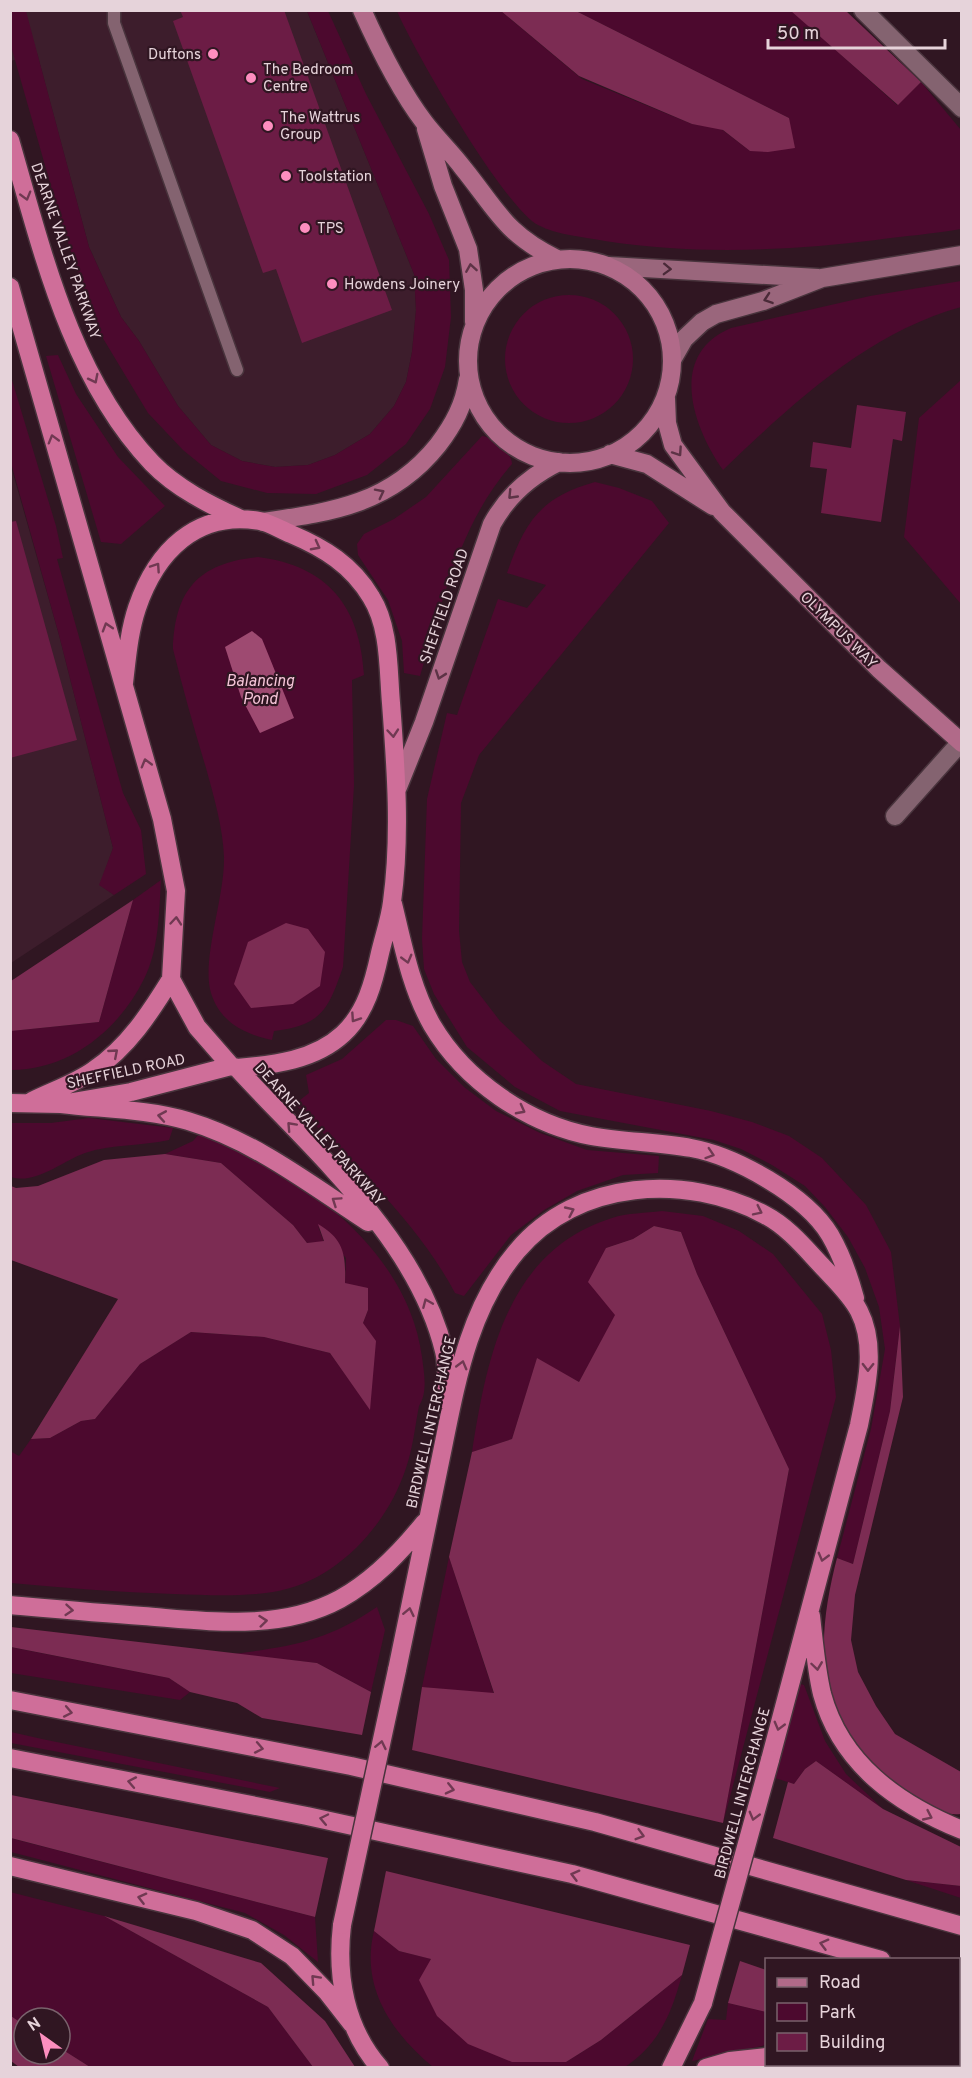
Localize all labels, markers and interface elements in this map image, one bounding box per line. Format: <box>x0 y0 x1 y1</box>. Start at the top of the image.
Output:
scale bar <box>768 12 945 50</box>
text: 50 m <box>777 23 819 46</box>
place label: Duftons <box>148 46 201 65</box>
marker: Duftons <box>206 47 220 61</box>
place label: The Bedroom Centre <box>263 61 354 97</box>
marker: The Bedroom Centre <box>244 71 258 85</box>
place label: The Wattrus Group <box>280 109 360 145</box>
marker: The Wattrus Group <box>261 119 275 133</box>
street label: DEARNE VALLEY PARKWAY <box>25 161 104 343</box>
place label: Toolstation <box>298 168 372 187</box>
marker: Toolstation <box>279 169 293 183</box>
one-way arrow <box>19 191 32 201</box>
place label: TPS <box>317 220 344 239</box>
marker: TPS <box>298 221 312 235</box>
one-way arrow <box>663 262 672 275</box>
one-way arrow <box>465 264 478 274</box>
place label: Howdens Joinery <box>344 276 460 295</box>
marker: Howdens Joinery <box>325 277 339 291</box>
one-way arrow <box>763 291 774 304</box>
one-way arrow <box>87 372 98 383</box>
one-way arrow <box>48 434 60 445</box>
one-way arrow <box>671 445 682 456</box>
one-way arrow <box>374 489 384 500</box>
one-way arrow <box>508 489 519 499</box>
one-way arrow <box>310 539 320 550</box>
street label: SHEFFIELD ROAD <box>417 546 474 667</box>
one-way arrow <box>149 562 160 573</box>
street label: OLYMPUS WAY <box>795 588 881 674</box>
one-way arrow <box>102 622 114 632</box>
one-way arrow <box>434 669 447 680</box>
water label: Balancing Pond <box>226 672 295 710</box>
one-way arrow <box>387 729 400 738</box>
one-way arrow <box>141 758 153 769</box>
one-way arrow <box>169 916 182 925</box>
one-way arrow <box>400 953 412 964</box>
one-way arrow <box>352 1011 363 1022</box>
one-way arrow <box>107 1049 118 1060</box>
street label: SHEFFIELD ROAD <box>65 1051 187 1094</box>
street label: DEARNE VALLEY PARKWAY <box>250 1060 388 1211</box>
one-way arrow <box>515 1103 526 1114</box>
one-way arrow <box>158 1111 167 1123</box>
one-way arrow <box>287 1123 298 1133</box>
one-way arrow <box>704 1146 715 1159</box>
one-way arrow <box>332 1197 343 1208</box>
one-way arrow <box>751 1204 762 1216</box>
one-way arrow <box>564 1206 575 1218</box>
one-way arrow <box>422 1298 434 1309</box>
street label: BIRDWELL INTERCHANGE <box>403 1334 462 1511</box>
one-way arrow <box>455 1360 468 1370</box>
one-way arrow <box>862 1363 874 1372</box>
one-way arrow <box>818 1552 831 1562</box>
one-way arrow <box>64 1603 73 1616</box>
one-way arrow <box>402 1608 415 1618</box>
one-way arrow <box>259 1615 268 1627</box>
one-way arrow <box>811 1662 823 1671</box>
one-way arrow <box>63 1705 73 1718</box>
street label: BIRDWELL INTERCHANGE <box>711 1706 776 1881</box>
one-way arrow <box>773 1721 786 1731</box>
one-way arrow <box>374 1740 387 1750</box>
one-way arrow <box>254 1741 264 1754</box>
one-way arrow <box>128 1776 138 1789</box>
one-way arrow <box>445 1781 455 1794</box>
one-way arrow <box>922 1809 933 1821</box>
one-way arrow <box>749 1810 761 1821</box>
one-way arrow <box>319 1814 329 1827</box>
one-way arrow <box>634 1828 644 1840</box>
one-way arrow <box>571 1870 581 1883</box>
one-way arrow <box>137 1893 147 1906</box>
one-way arrow <box>819 1939 830 1951</box>
legend <box>765 1958 960 2066</box>
text: Road <box>819 1972 861 1995</box>
one-way arrow <box>311 1975 322 1986</box>
text: Park <box>819 2002 856 2025</box>
north arrow <box>12 2006 72 2066</box>
text: N <box>24 2014 45 2037</box>
text: Building <box>819 2032 885 2055</box>

